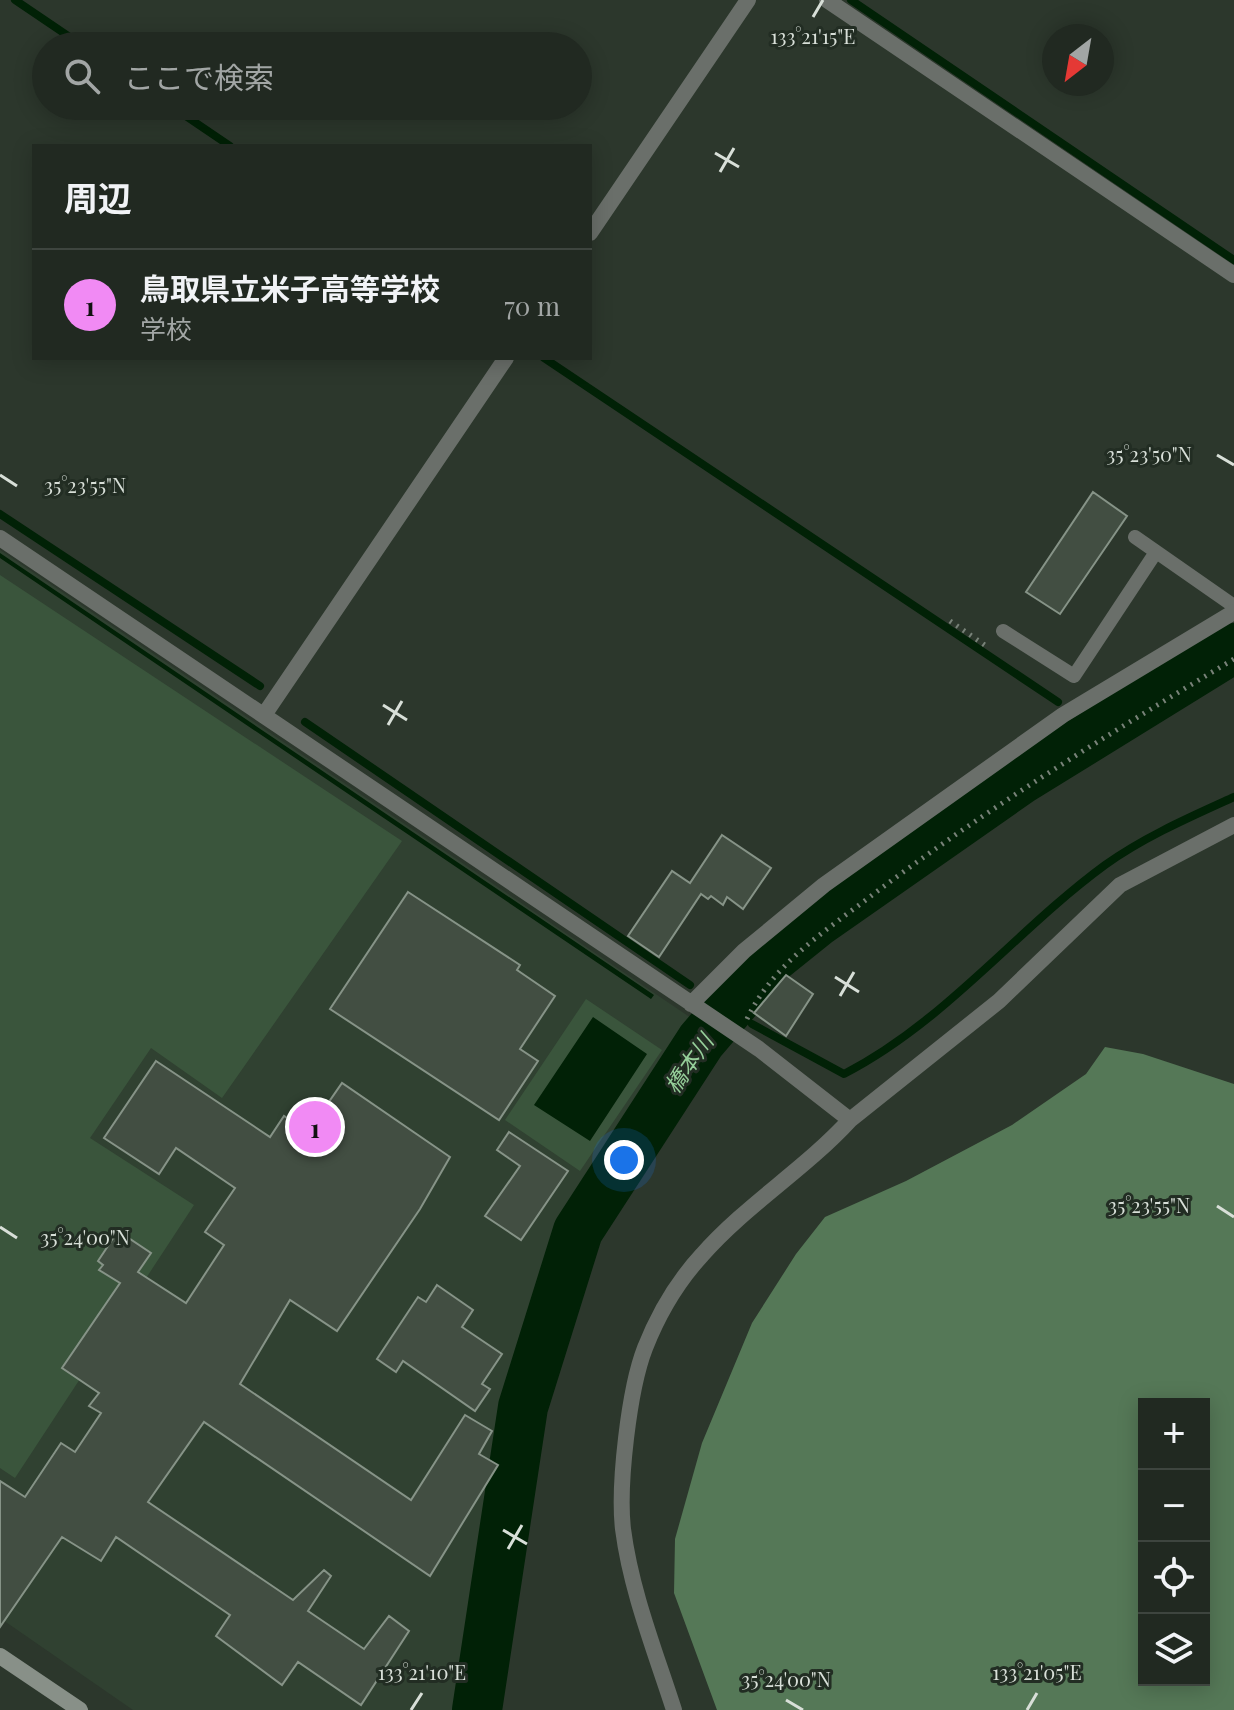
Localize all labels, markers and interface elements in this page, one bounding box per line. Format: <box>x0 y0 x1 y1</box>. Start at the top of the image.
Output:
text: 133°21'15"E <box>771 22 855 49</box>
north arrow <box>1042 24 1114 96</box>
search box <box>32 32 592 120</box>
icon: search <box>60 54 104 98</box>
text: ここで検索 <box>124 57 274 97</box>
text: 周辺 <box>64 174 132 220</box>
text: 鳥取県立米子高等学校 <box>140 268 440 308</box>
text: 1 <box>85 288 95 323</box>
text: 70 m <box>504 288 560 323</box>
text: 学校 <box>140 311 192 346</box>
text: 35°23'50"N <box>1106 440 1192 467</box>
text: 35°23'55"N <box>44 471 126 498</box>
water label: 橋本川 <box>657 1026 720 1099</box>
pin: 1 <box>289 1097 341 1157</box>
your location <box>604 1140 644 1180</box>
text: 35°23'55"N <box>1108 1191 1190 1218</box>
text: 35°24'00"N <box>40 1223 130 1250</box>
map controls <box>1138 1398 1210 1686</box>
button: + <box>1138 1398 1210 1470</box>
button: − <box>1138 1470 1210 1542</box>
button: locate <box>1138 1542 1210 1614</box>
button: layers <box>1138 1614 1210 1686</box>
text: 133°21'10"E <box>378 1658 466 1685</box>
text: 133°21'05"E <box>992 1658 1082 1685</box>
text: 35°24'00"N <box>741 1665 831 1692</box>

